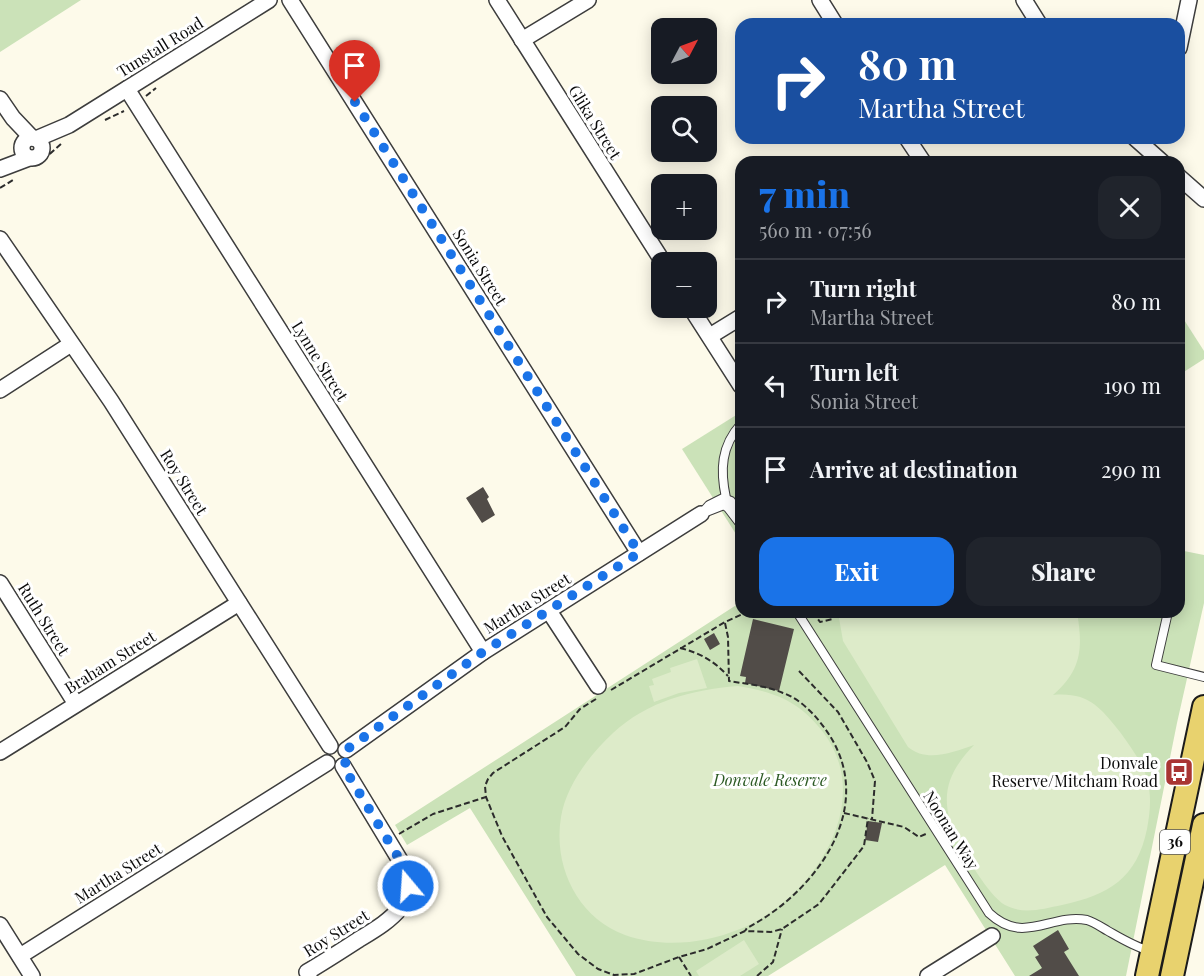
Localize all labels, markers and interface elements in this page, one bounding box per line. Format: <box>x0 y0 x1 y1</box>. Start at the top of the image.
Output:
street label: Tunstall Road <box>113 12 207 81</box>
north arrow <box>651 18 717 84</box>
map controls <box>651 18 717 318</box>
text: 80 m <box>858 35 956 91</box>
pin <box>329 40 380 102</box>
icon: right <box>759 42 837 120</box>
icon: arrive <box>338 49 371 82</box>
street label: Glika Street <box>564 81 627 163</box>
text: Martha Street <box>858 89 1025 125</box>
button: search <box>651 96 717 162</box>
text: 7 min <box>759 169 850 217</box>
button: + <box>651 174 717 240</box>
button: close <box>1098 176 1161 239</box>
text: 560 m · 07:56 <box>759 216 872 243</box>
street label: Sonia Street <box>449 225 512 309</box>
button: − <box>651 252 717 318</box>
text: Turn right <box>810 273 916 303</box>
icon: right <box>759 285 792 318</box>
text: 80 m <box>1111 286 1161 316</box>
text: Martha Street <box>810 303 933 330</box>
street label: Lynne Street <box>287 317 354 405</box>
text: Turn left <box>810 357 899 387</box>
icon: left <box>759 369 792 402</box>
text: 190 m <box>1103 370 1161 400</box>
text: Sonia Street <box>810 387 918 414</box>
street label: Roy Street <box>156 445 213 519</box>
icon: arrive <box>759 453 792 486</box>
text: Arrive at destination <box>810 454 1018 484</box>
text: 290 m <box>1101 454 1161 484</box>
button: Exit <box>759 537 954 606</box>
button: Share <box>966 537 1161 606</box>
street label: Martha Street <box>479 567 574 638</box>
street label: Ruth Street <box>14 579 75 659</box>
street label: Braham Street <box>60 625 159 698</box>
place label: Donvale Reserve/Mitcham Road <box>991 752 1158 791</box>
bus stop icon: Donvale Reserve/Mitcham Road <box>1163 756 1195 788</box>
park label: Donvale Reserve <box>712 769 827 790</box>
street label: Noonan Way <box>919 787 984 873</box>
road number: 36 <box>1160 830 1190 854</box>
street label: Martha Street <box>70 837 165 908</box>
position arrow <box>376 854 440 918</box>
street label: Roy Street <box>299 904 373 961</box>

